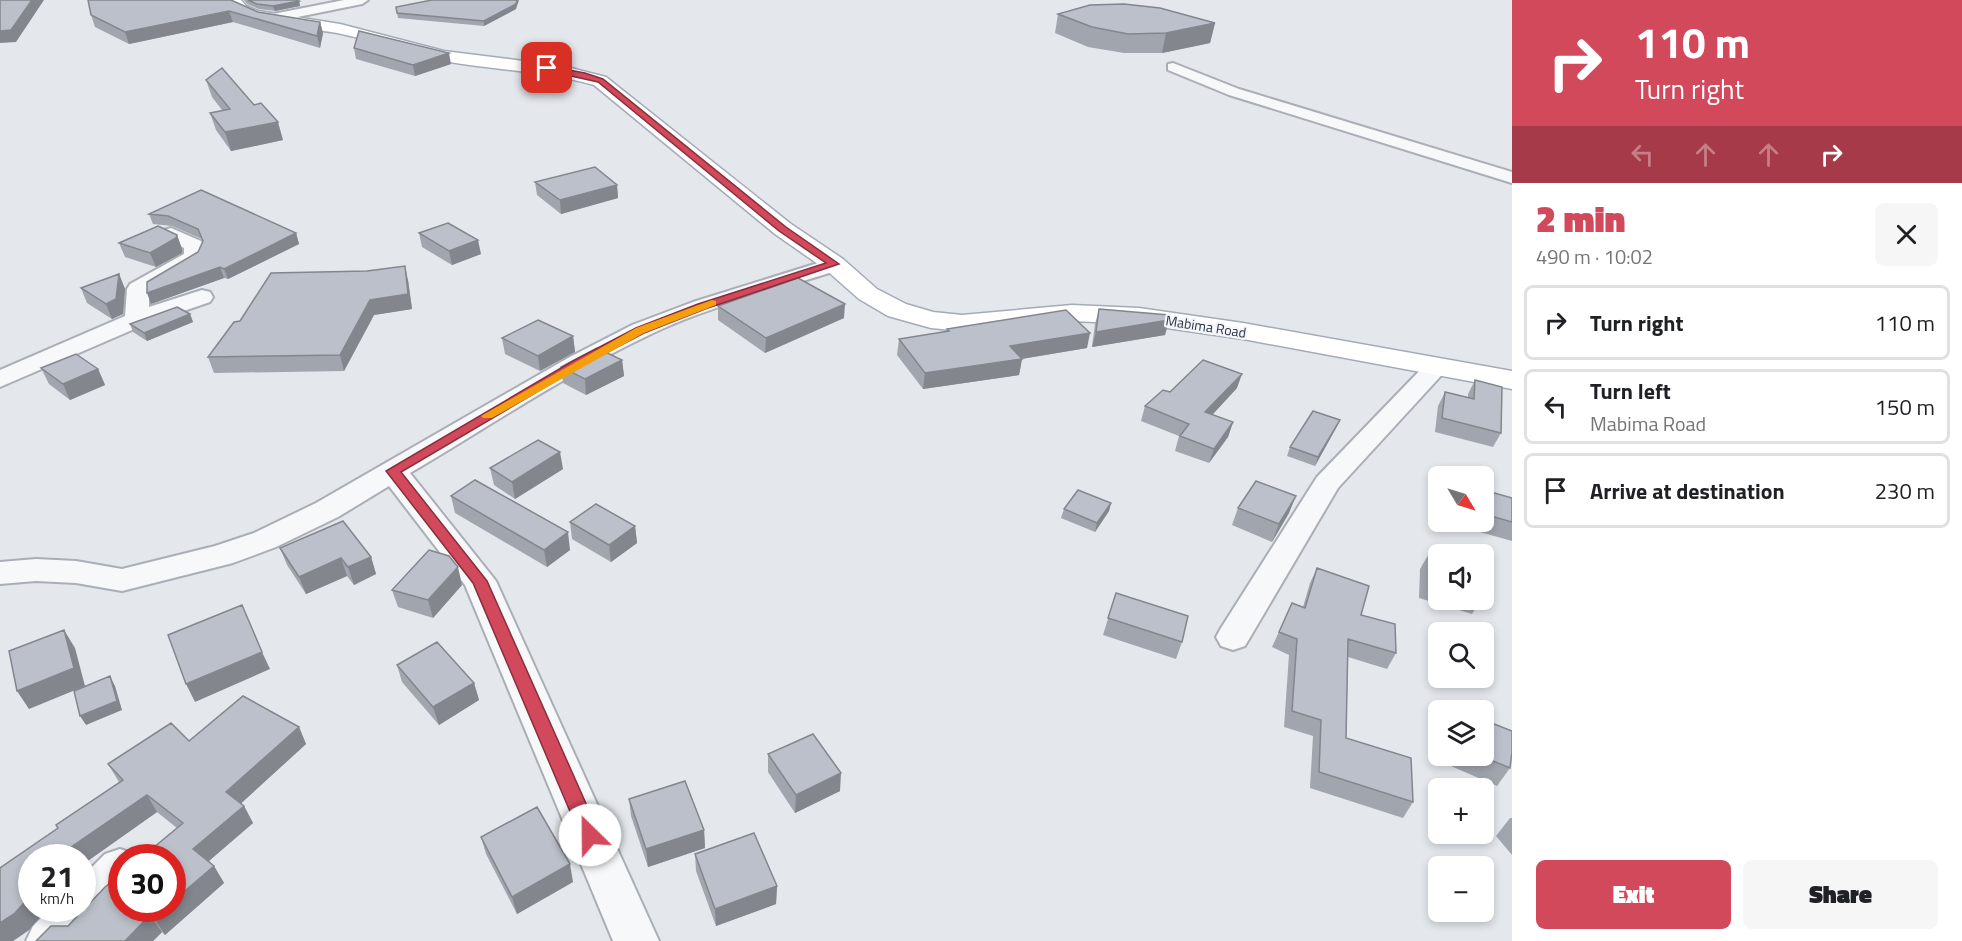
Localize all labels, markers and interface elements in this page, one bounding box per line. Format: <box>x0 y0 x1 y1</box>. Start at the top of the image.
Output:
text: 110 m <box>1635 10 1750 74</box>
icon: right <box>1536 24 1614 102</box>
pin <box>521 42 572 93</box>
icon: arrive <box>530 51 563 84</box>
text: Turn right <box>1635 68 1744 109</box>
icon: left <box>1626 138 1659 171</box>
icon: ahead <box>1689 138 1722 171</box>
icon: ahead <box>1752 138 1785 171</box>
icon: right <box>1815 138 1848 171</box>
text: 2 min <box>1536 191 1625 246</box>
button: close <box>1875 203 1938 266</box>
text: 490 m · 10:02 <box>1536 241 1653 272</box>
icon: right <box>1539 306 1572 339</box>
text: Turn right <box>1590 306 1684 340</box>
text: 110 m <box>1875 306 1935 340</box>
street label: Mabima Road <box>1164 309 1248 343</box>
text: Turn left <box>1590 374 1671 408</box>
icon: left <box>1539 390 1572 423</box>
text: 150 m <box>1875 390 1935 424</box>
text: Mabima Road <box>1590 408 1706 439</box>
north arrow <box>1428 466 1494 532</box>
map controls <box>1428 466 1494 922</box>
icon: arrive <box>1539 474 1572 507</box>
text: Arrive at destination <box>1590 474 1785 508</box>
text: 230 m <box>1875 474 1935 508</box>
button: sound <box>1428 544 1494 610</box>
button: search <box>1428 622 1494 688</box>
button: layers <box>1428 700 1494 766</box>
button: + <box>1428 778 1494 844</box>
position arrow <box>558 803 622 867</box>
speed limit sign: 30 <box>108 844 186 922</box>
text: 21 <box>40 853 74 899</box>
button: − <box>1428 856 1494 922</box>
button: Exit <box>1536 860 1731 929</box>
button: Share <box>1743 860 1938 929</box>
text: km/h <box>40 887 74 910</box>

